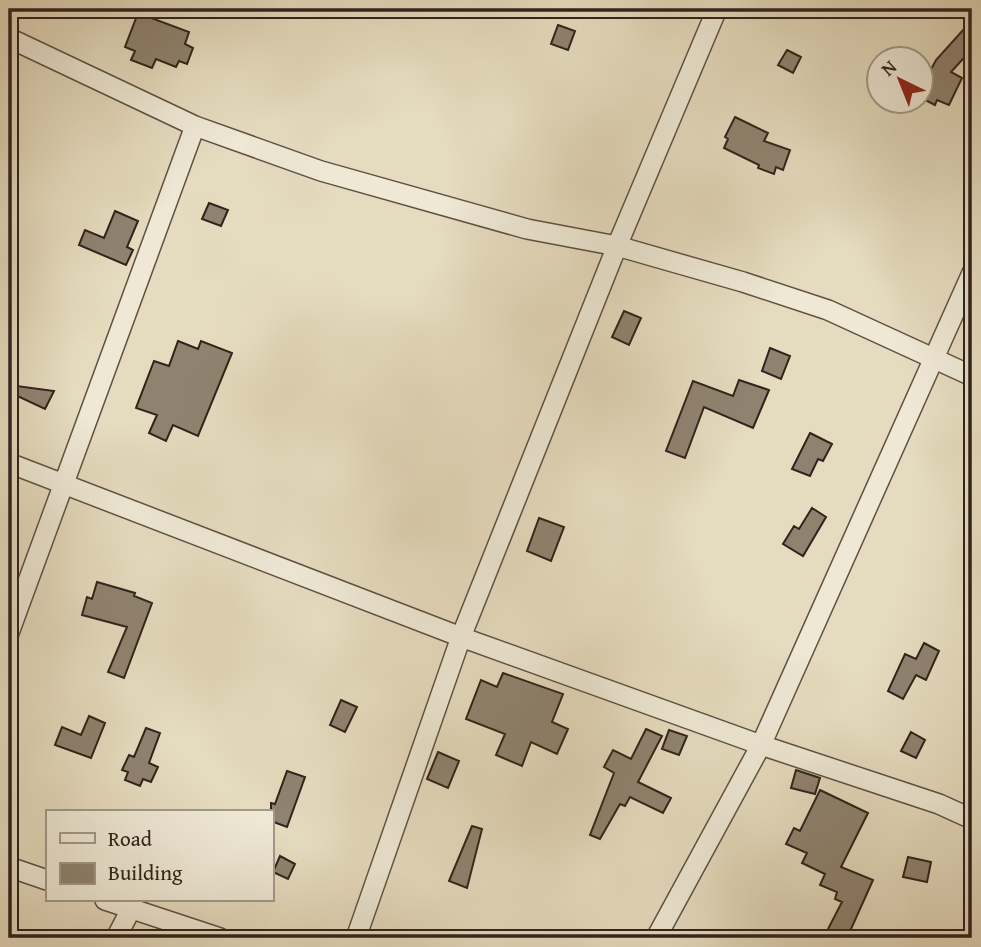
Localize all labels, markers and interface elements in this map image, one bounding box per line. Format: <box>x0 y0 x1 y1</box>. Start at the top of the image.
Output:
north arrow <box>866 46 936 116</box>
text: N <box>874 53 903 82</box>
legend <box>46 810 273 902</box>
text: Road <box>108 823 153 854</box>
text: Building <box>108 857 183 888</box>

